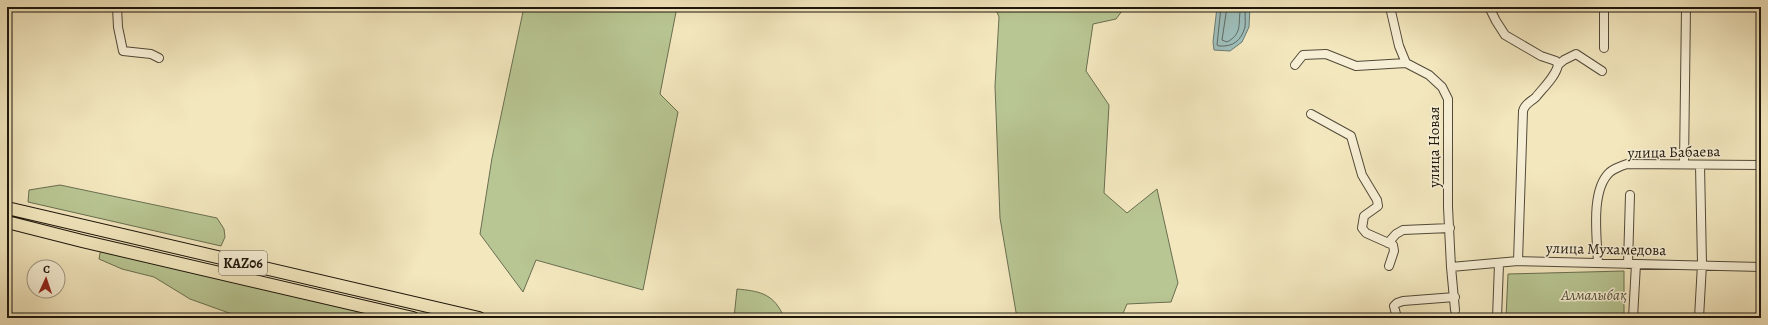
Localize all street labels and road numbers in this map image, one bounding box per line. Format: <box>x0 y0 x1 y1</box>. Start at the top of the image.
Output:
street label: улица Новая <box>1424 106 1444 189</box>
street label: улица Бабаева <box>1626 141 1721 163</box>
street label: улица Мухамедова <box>1545 238 1666 260</box>
road number: KАZ06 <box>219 251 267 275</box>

